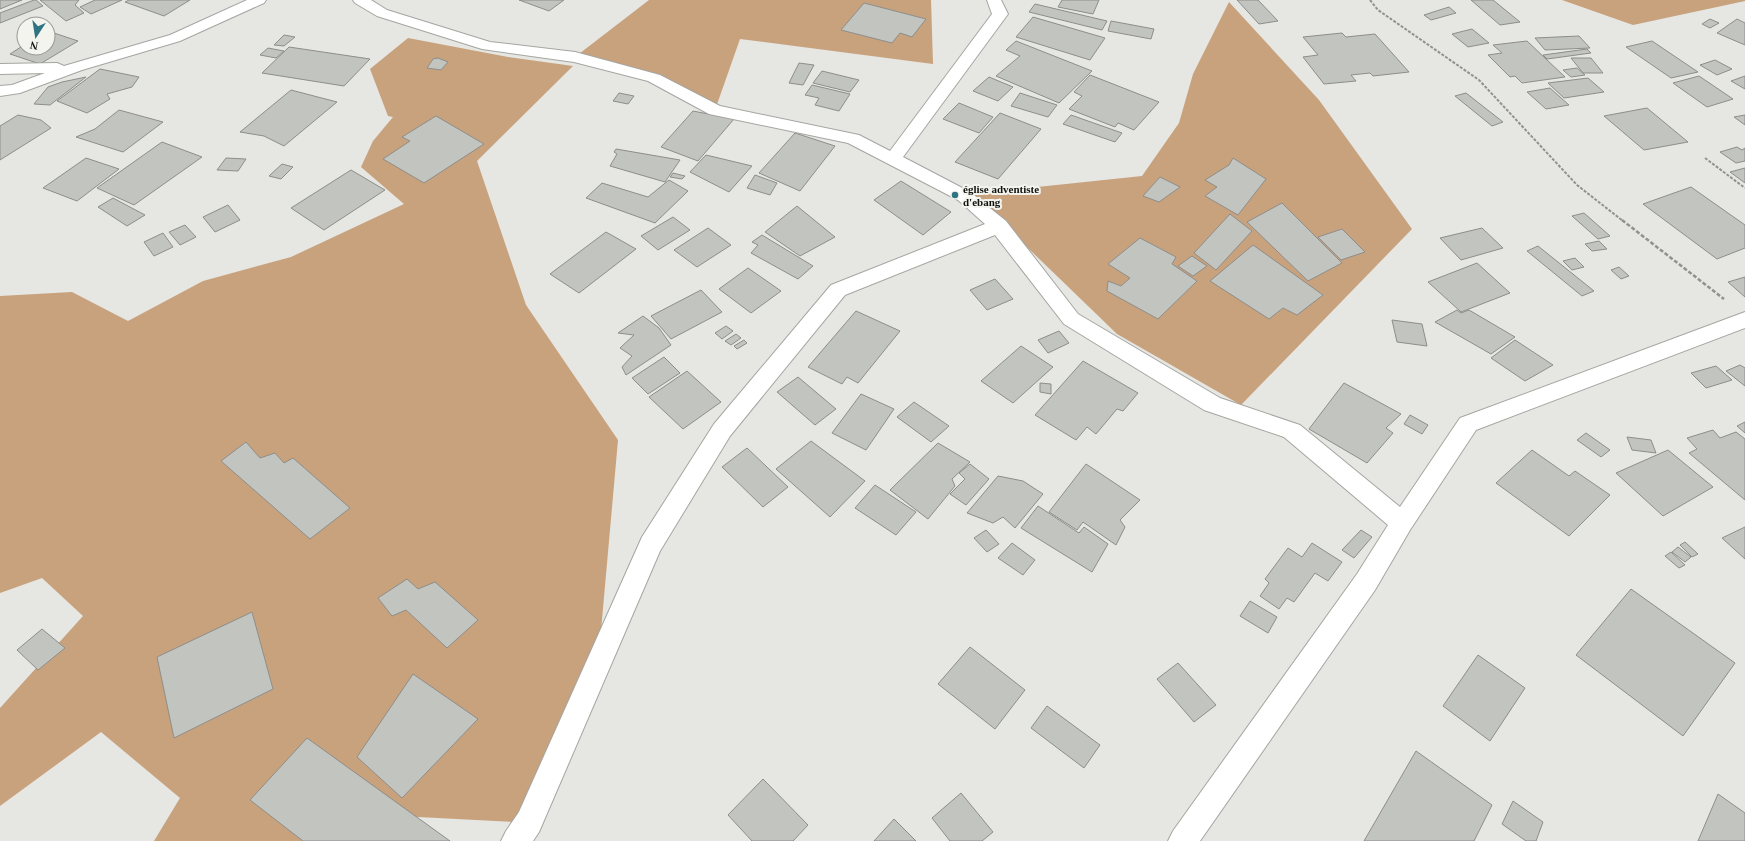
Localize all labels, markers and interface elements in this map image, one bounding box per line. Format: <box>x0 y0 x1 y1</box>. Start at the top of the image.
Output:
north arrow <box>16 16 56 56</box>
text: N <box>29 39 39 52</box>
place label: église adventiste d'ebang <box>963 183 1039 208</box>
marker: église adventiste d'ebang <box>950 190 960 200</box>

